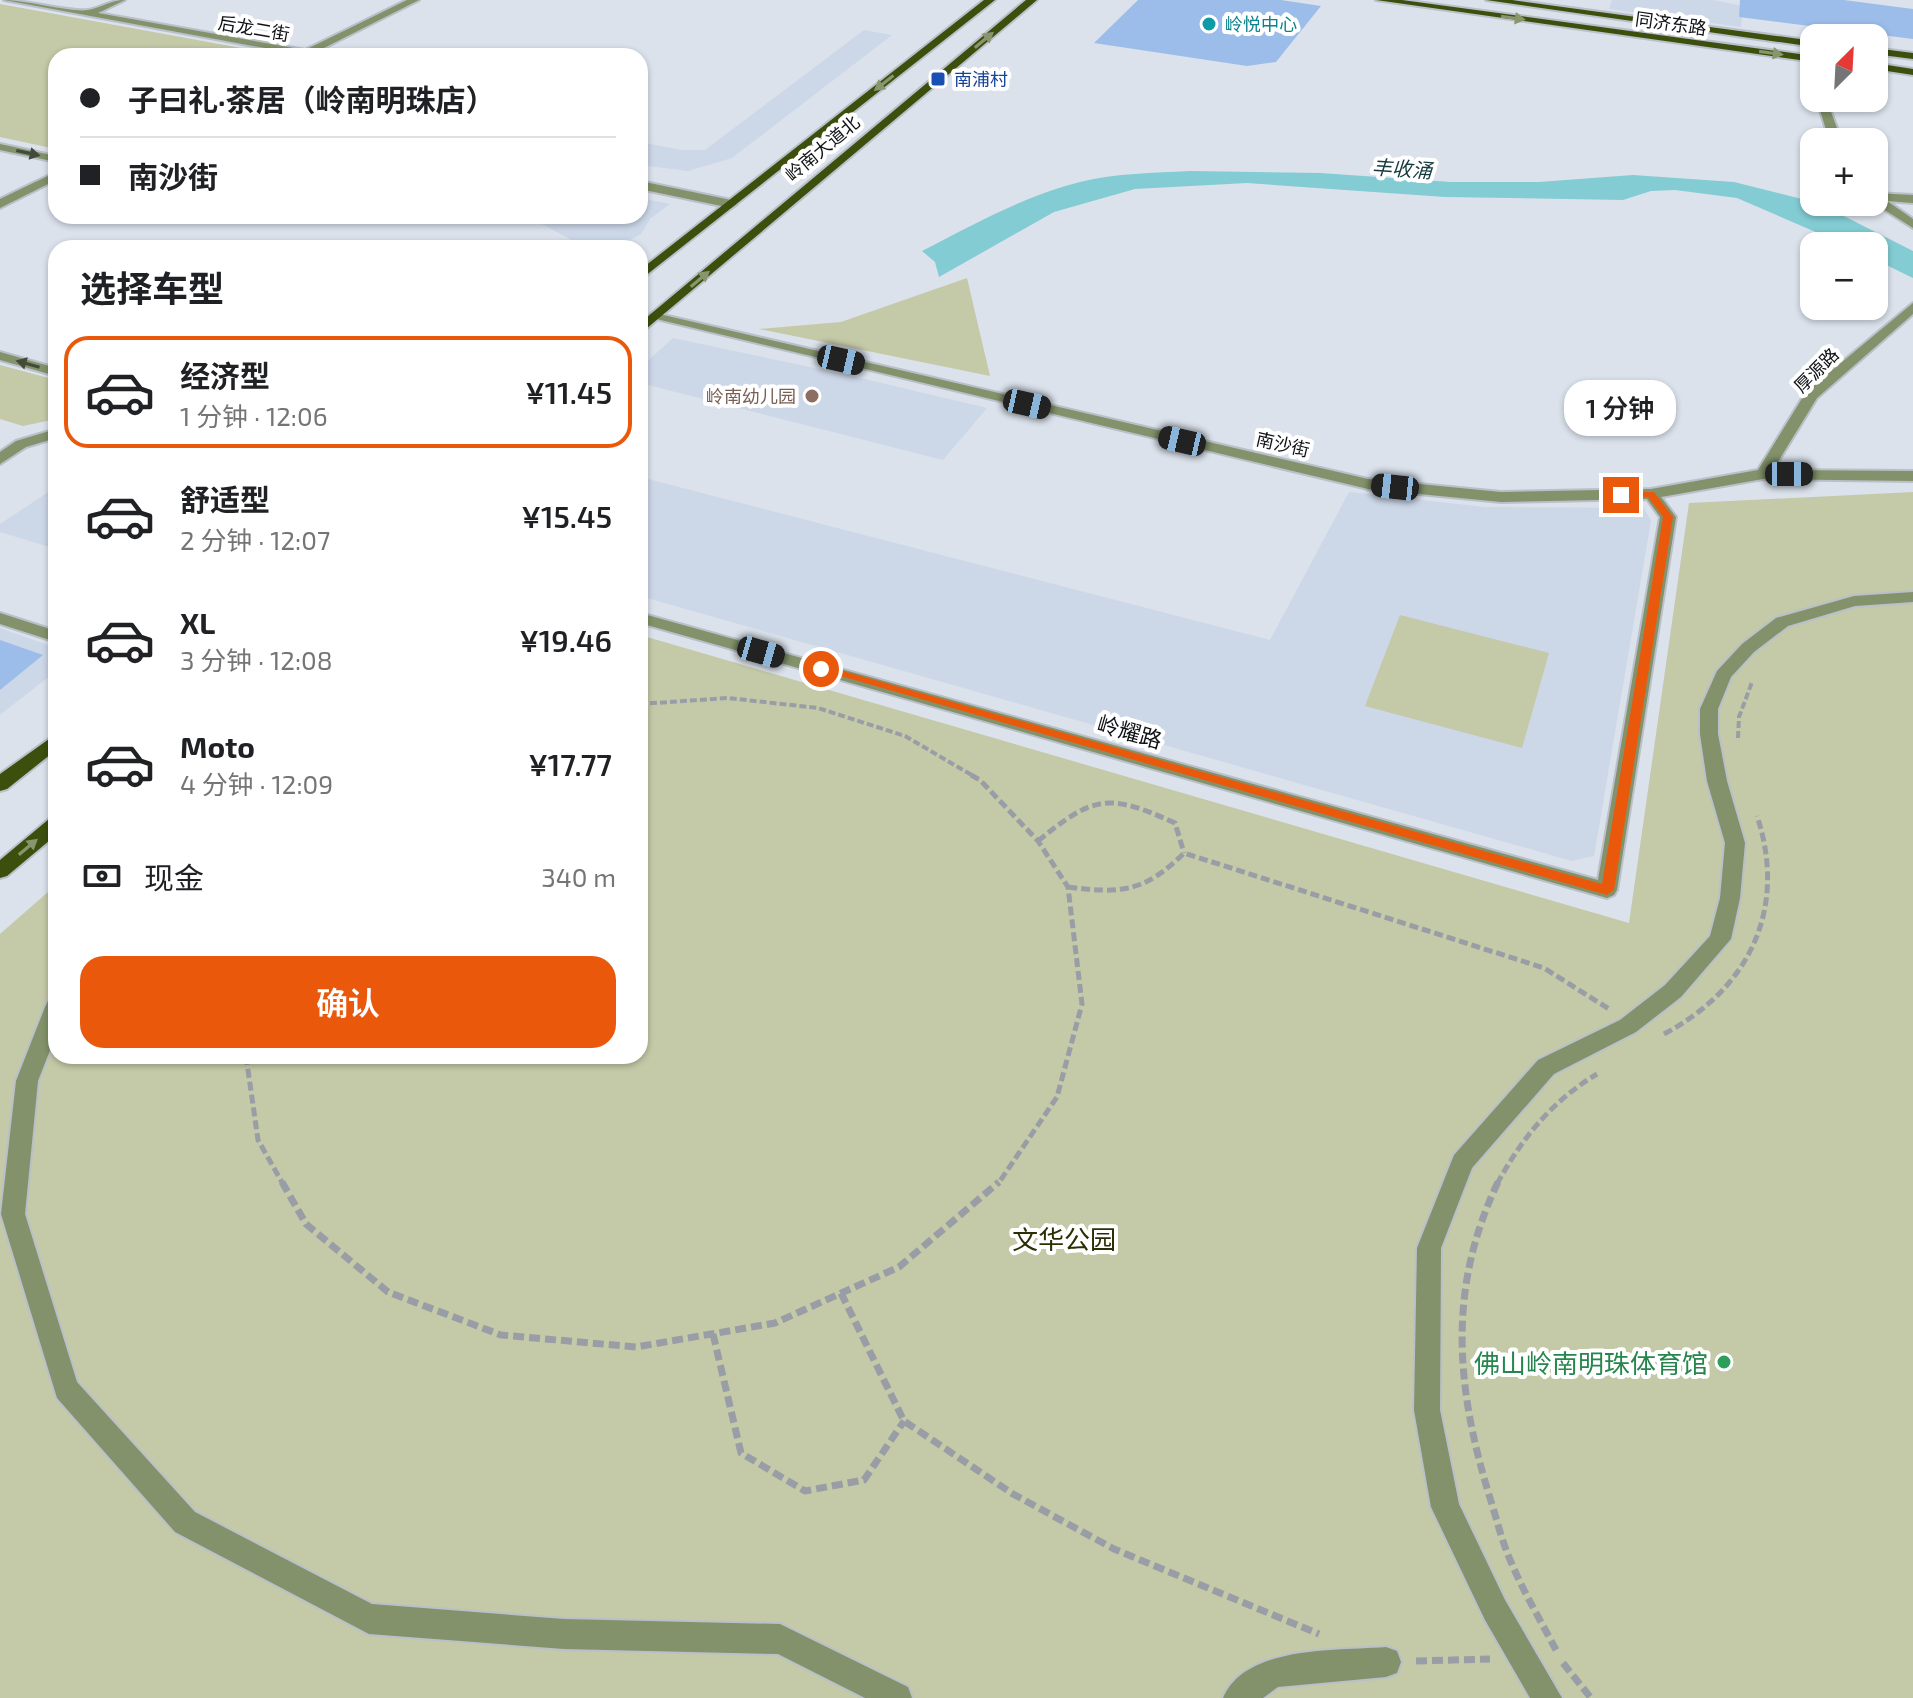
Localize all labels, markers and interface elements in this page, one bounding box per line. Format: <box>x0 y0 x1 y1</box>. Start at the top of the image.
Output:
street label: 同济东路 <box>1634 7 1708 39</box>
street label: 后龙二街 <box>217 11 291 45</box>
one-way arrow <box>1501 12 1526 25</box>
place label: 岭悦中心 <box>1225 13 1297 35</box>
marker: 岭悦中心 <box>1200 15 1218 33</box>
north arrow <box>1800 24 1888 112</box>
map controls <box>1800 24 1888 320</box>
one-way arrow <box>974 32 994 49</box>
one-way arrow <box>1759 47 1784 60</box>
place label: 南浦村 <box>954 68 1008 90</box>
marker: 南浦村 <box>929 70 947 88</box>
one-way arrow <box>874 74 894 91</box>
text: 子曰礼·茶居（岭南明珠店） <box>128 81 496 117</box>
street label: 岭南大道北 <box>780 111 864 185</box>
button: + <box>1800 128 1888 216</box>
one-way arrow <box>16 147 41 160</box>
water label: 丰收涌 <box>1371 154 1435 182</box>
text: 南沙街 <box>128 158 218 194</box>
button: − <box>1800 232 1888 320</box>
text: 选择车型 <box>80 266 224 309</box>
one-way arrow <box>689 271 709 288</box>
car <box>815 343 867 377</box>
street label: 厚源路 <box>1789 343 1843 397</box>
icon: car <box>84 356 156 428</box>
one-way arrow <box>16 357 40 370</box>
text: 经济型 <box>180 357 270 393</box>
text: ¥11.45 <box>525 374 612 410</box>
callout: 1 分钟 <box>1565 379 1677 435</box>
place label: 岭南幼儿园 <box>706 385 796 407</box>
marker: 岭南幼儿园 <box>803 387 821 405</box>
car <box>1001 387 1053 421</box>
text: 1 分钟 <box>1586 392 1654 423</box>
text: 1 分钟 · 12:06 <box>180 400 328 431</box>
car <box>1156 424 1208 458</box>
street label: 南沙街 <box>1254 427 1312 461</box>
car <box>1765 462 1813 486</box>
car <box>1370 473 1420 501</box>
route end <box>1603 477 1639 513</box>
icon: car <box>84 480 156 552</box>
text: 舒适型 <box>180 481 270 517</box>
text: ¥15.45 <box>522 498 612 534</box>
text: 2 分钟 · 12:07 <box>180 524 330 555</box>
icon: car <box>84 604 156 676</box>
text: XL <box>180 604 215 640</box>
text: ¥19.46 <box>519 622 612 658</box>
car <box>735 634 787 670</box>
text: 3 分钟 · 12:08 <box>180 644 333 675</box>
route start <box>803 651 839 687</box>
street label: 岭耀路 <box>1095 709 1165 753</box>
icon: car <box>84 728 156 800</box>
text: Moto <box>180 728 255 764</box>
text: ¥17.77 <box>528 746 612 782</box>
text: 4 分钟 · 12:09 <box>180 768 333 799</box>
one-way arrow <box>18 839 38 856</box>
icon: cash <box>80 854 124 898</box>
text: 现金 <box>144 859 204 895</box>
text: 340 m <box>541 861 616 892</box>
button: 确认 <box>80 956 616 1048</box>
park label: 文华公园 <box>1012 1223 1116 1254</box>
place label: 佛山岭南明珠体育馆 <box>1474 1347 1708 1378</box>
marker: 佛山岭南明珠体育馆 <box>1715 1353 1733 1371</box>

